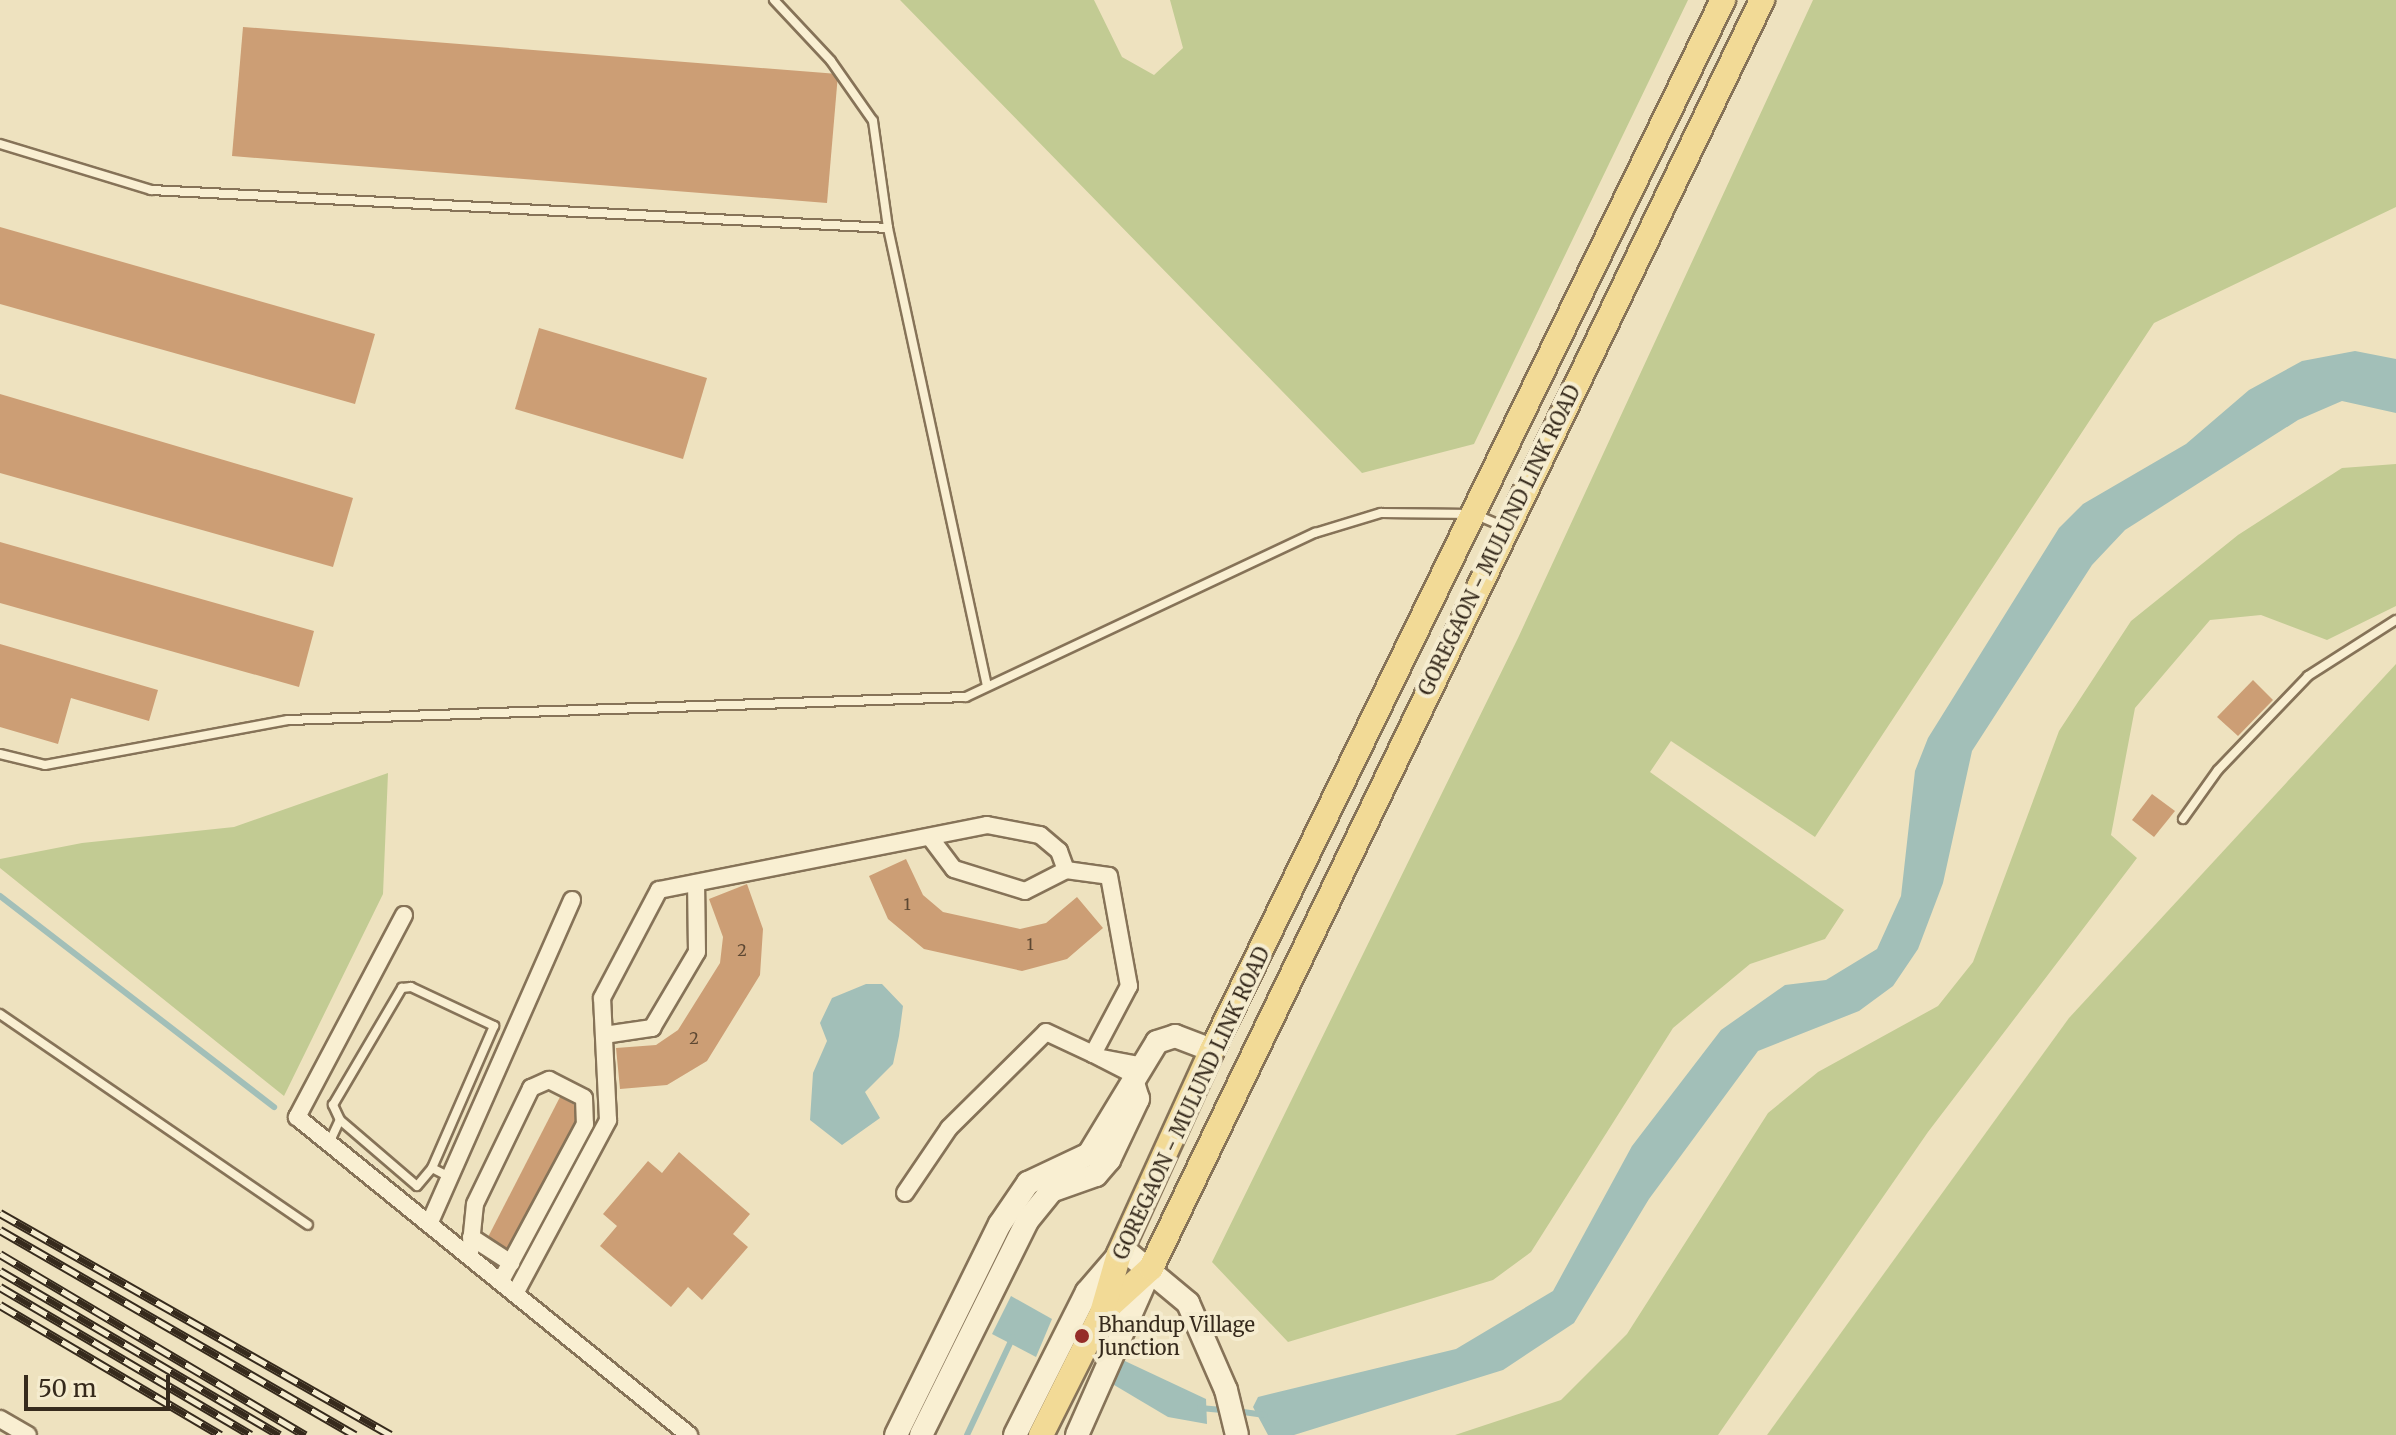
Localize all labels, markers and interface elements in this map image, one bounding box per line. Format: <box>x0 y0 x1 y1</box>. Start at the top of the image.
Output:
street label: GOREGAON - MULUND LINK ROAD <box>1413 381 1585 699</box>
house number: 1 <box>903 894 911 914</box>
house number: 1 <box>1026 934 1034 954</box>
house number: 2 <box>737 940 747 960</box>
street label: GOREGAON - MULUND LINK ROAD <box>1108 943 1274 1263</box>
house number: 2 <box>689 1028 699 1048</box>
place label: Bhandup Village Junction <box>1098 1312 1255 1359</box>
marker: Bhandup Village Junction <box>1073 1327 1091 1345</box>
scale bar <box>28 1359 174 1409</box>
text: 50 m <box>38 1373 97 1404</box>

